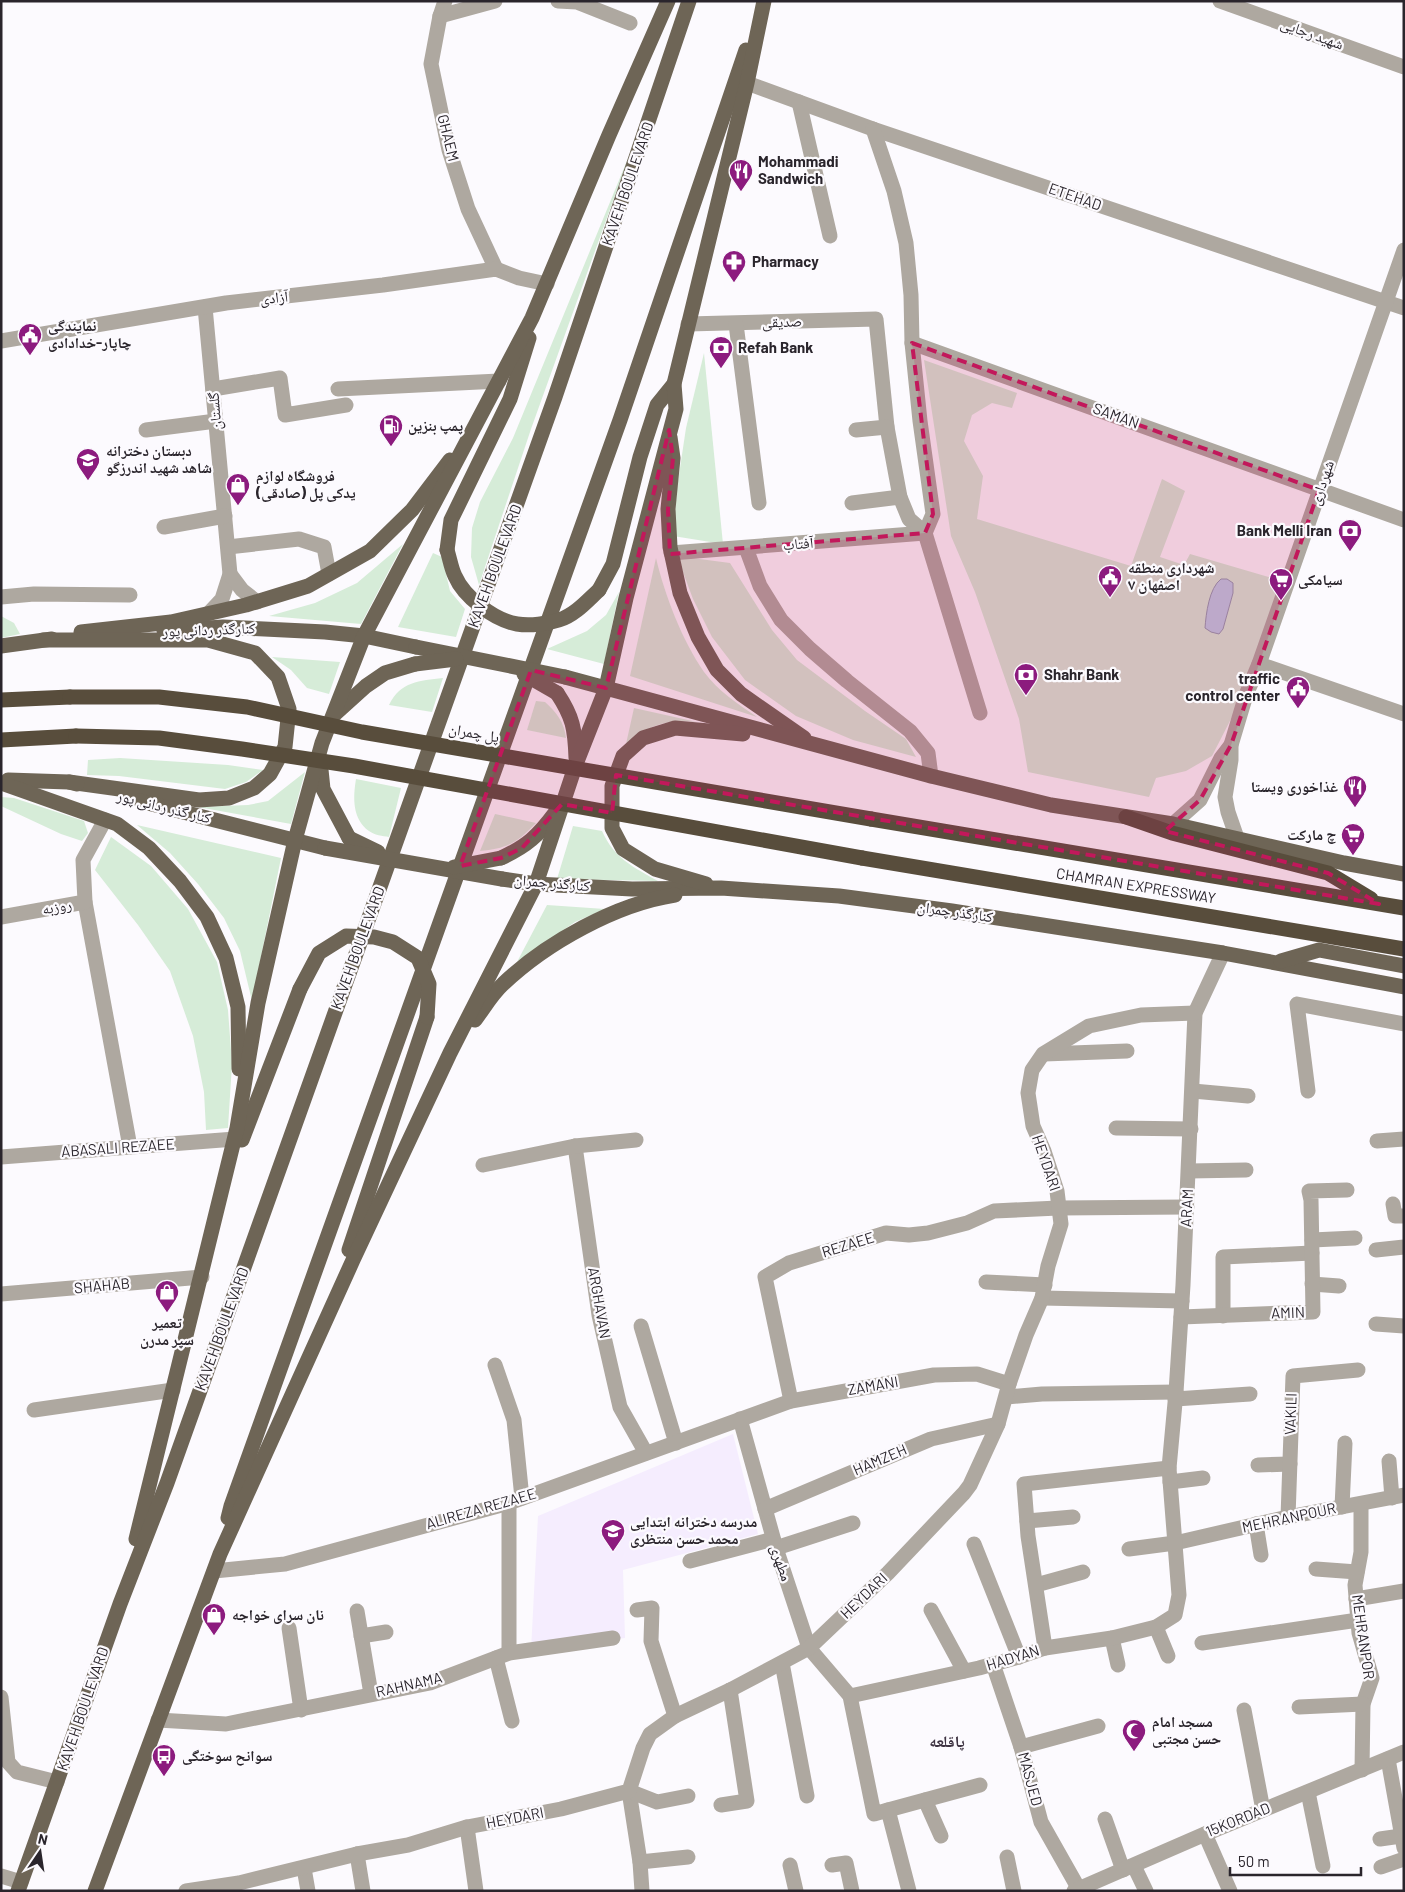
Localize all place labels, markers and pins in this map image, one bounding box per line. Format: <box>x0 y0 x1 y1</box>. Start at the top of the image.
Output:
place label: Mohammadi Sandwich <box>758 152 839 187</box>
restaurant icon: Mohammadi Sandwich <box>728 158 754 192</box>
pharmacy icon: Pharmacy <box>721 249 747 283</box>
place label: Pharmacy <box>752 252 819 270</box>
place label: نمایندگی چاپار-خدادادی <box>48 316 132 352</box>
public building icon: نمایندگی چاپار-خدادادی <box>17 322 43 356</box>
bank icon: Refah Bank <box>708 335 734 369</box>
place label: Refah Bank <box>738 338 813 356</box>
fuel station icon: پمپ بنزین <box>378 413 404 447</box>
place label: پمپ بنزین <box>408 416 463 435</box>
place label: دبستان دخترانه شاهد شهید اندرزگو <box>106 441 212 477</box>
school or university icon: دبستان دخترانه شاهد شهید اندرزگو <box>75 447 101 481</box>
place label: فروشگاه لوازم یدکی پل (صادقی) <box>255 466 356 502</box>
shop icon: فروشگاه لوازم یدکی پل (صادقی) <box>225 472 251 506</box>
bank icon: Bank Melli Iran <box>1337 518 1363 552</box>
place label: Bank Melli Iran <box>1237 521 1332 539</box>
place label: شهرداری منطقه ۷ اصفهان <box>1128 558 1215 594</box>
public building icon: شهرداری منطقه ۷ اصفهان <box>1097 564 1123 598</box>
supermarket icon: سیامکی <box>1268 567 1294 601</box>
place label: سیامکی <box>1298 570 1343 589</box>
bank icon: Shahr Bank <box>1013 662 1039 696</box>
place label: Shahr Bank <box>1044 665 1119 683</box>
place label: traffic control center <box>1185 669 1280 704</box>
public building icon: traffic control center <box>1285 675 1311 709</box>
restaurant icon: غذاخوری ویستا <box>1342 774 1368 808</box>
place label: غذاخوری ویستا <box>1251 777 1338 796</box>
supermarket icon: چ مارکت <box>1340 822 1366 856</box>
place label: چ مارکت <box>1287 825 1336 844</box>
shop icon: تعمیر سپر مدرن <box>154 1279 180 1313</box>
place label: تعمیر سپر مدرن <box>140 1313 194 1349</box>
place label: مدرسه دخترانه ابتدایی محمد حسن منتظری <box>630 1512 757 1548</box>
school or university icon: مدرسه دخترانه ابتدایی محمد حسن منتظری <box>600 1518 626 1552</box>
shop icon: نان سرای خواجه <box>201 1602 227 1636</box>
place label: نان سرای خواجه <box>232 1605 324 1624</box>
place label: مسجد امام حسن مجتبی <box>1152 1712 1222 1748</box>
mosque icon: مسجد امام حسن مجتبی <box>1121 1718 1147 1752</box>
bus stop icon: سوانح سوختگی <box>151 1743 177 1777</box>
place label: سوانح سوختگی <box>182 1746 272 1766</box>

